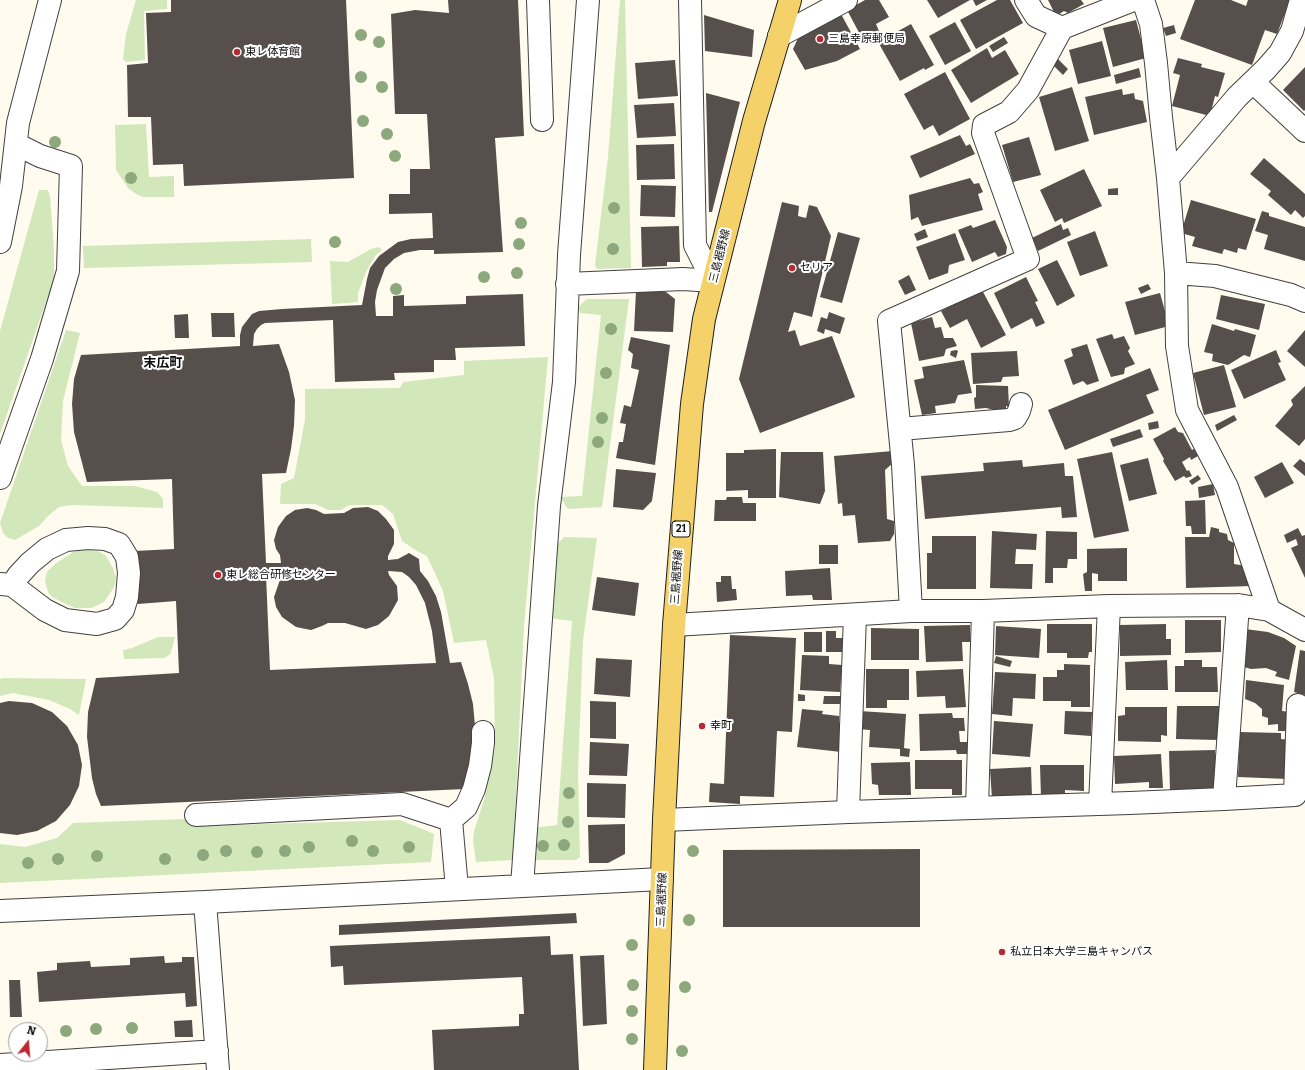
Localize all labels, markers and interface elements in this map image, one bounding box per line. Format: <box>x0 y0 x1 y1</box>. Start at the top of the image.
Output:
place label: 三島幸原郵便局 <box>828 32 905 46</box>
marker: 三島幸原郵便局 <box>815 34 825 44</box>
place label: 東レ体育館 <box>245 45 300 59</box>
marker: 東レ体育館 <box>232 47 242 57</box>
street label: 三島裾野線 <box>707 228 733 284</box>
place label: セリア <box>800 261 833 275</box>
marker: セリア <box>787 263 797 273</box>
district label: 末広町 <box>144 355 182 371</box>
road number: 21 <box>672 521 690 537</box>
street label: 三島裾野線 <box>668 549 686 605</box>
place label: 東レ総合研修センター <box>226 568 336 582</box>
marker: 東レ総合研修センター <box>213 570 223 580</box>
place label: 幸町 <box>710 719 732 733</box>
marker: 幸町 <box>697 721 707 731</box>
street label: 三島裾野線 <box>654 872 670 928</box>
place label: 私立日本大学三島キャンパス <box>1010 945 1153 959</box>
marker: 私立日本大学三島キャンパス <box>997 947 1007 957</box>
north arrow <box>8 1022 48 1062</box>
text: N <box>25 1024 37 1038</box>

